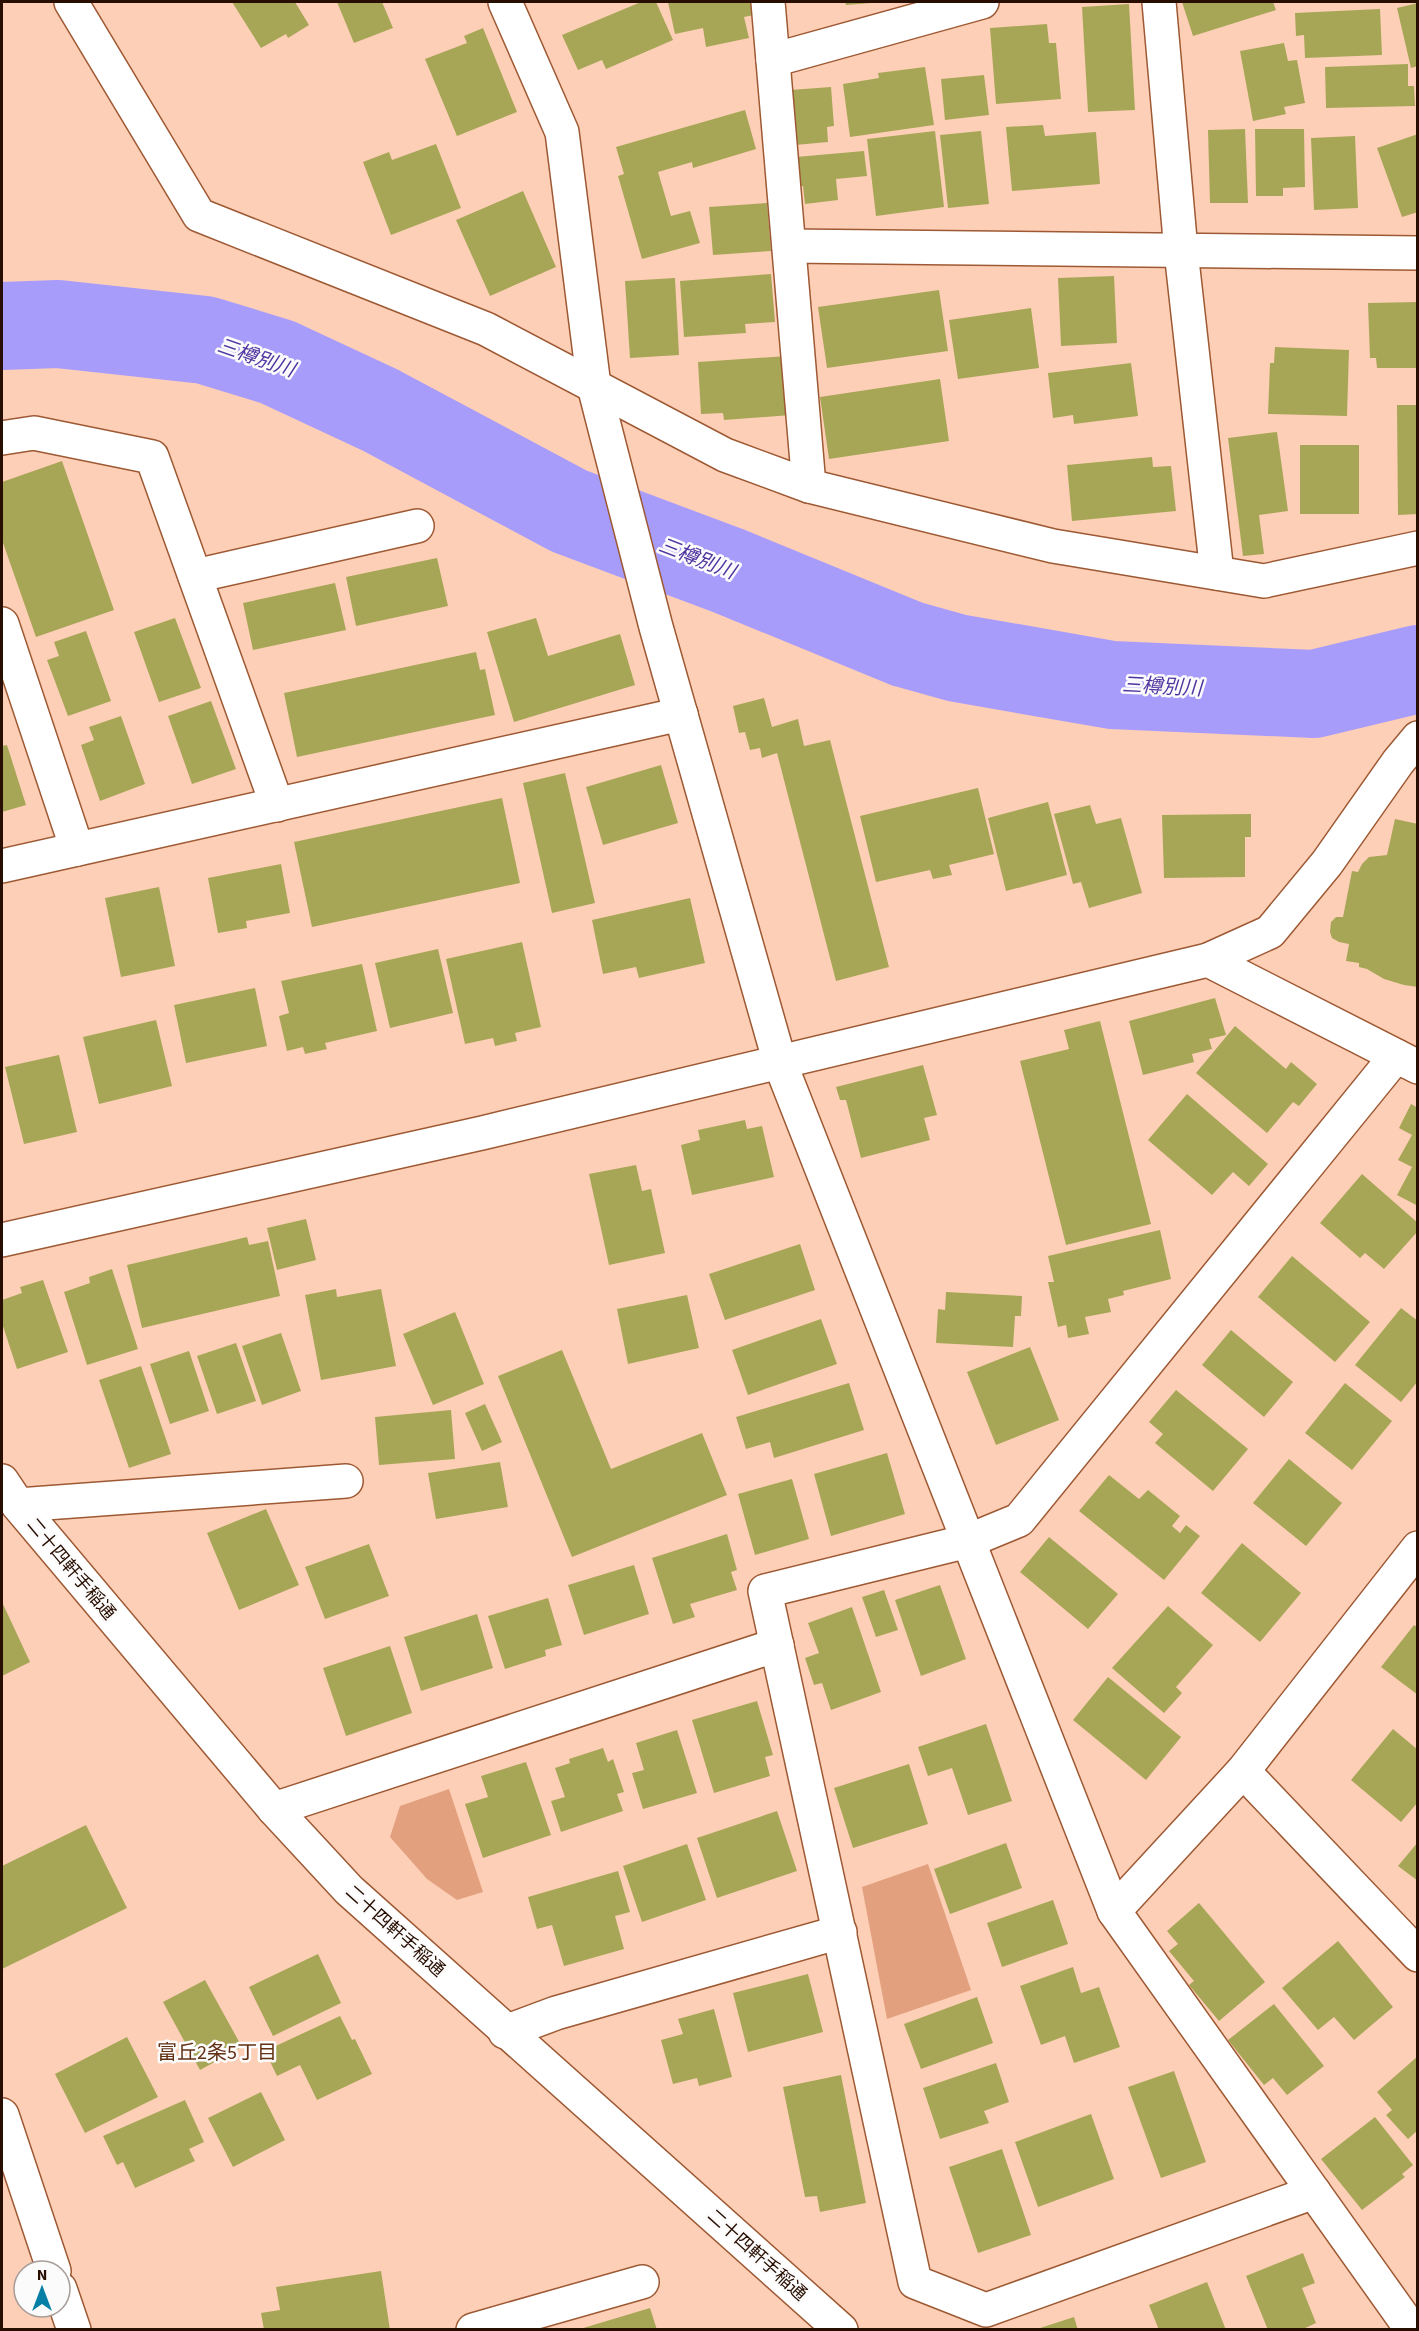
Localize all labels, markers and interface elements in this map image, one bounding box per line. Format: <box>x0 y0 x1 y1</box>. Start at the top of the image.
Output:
water label: 三樽別川 <box>214 332 300 385</box>
water label: 三樽別川 <box>655 532 741 587</box>
water label: 三樽別川 <box>1121 671 1205 703</box>
street label: 二十四軒手稲通 <box>21 1513 121 1625</box>
street label: 二十四軒手稲通 <box>340 1880 450 1982</box>
district label: 富丘2条5丁目 <box>157 2039 277 2067</box>
street label: 二十四軒手稲通 <box>702 2204 812 2306</box>
north arrow <box>12 2259 72 2319</box>
text: N <box>37 2264 47 2286</box>

